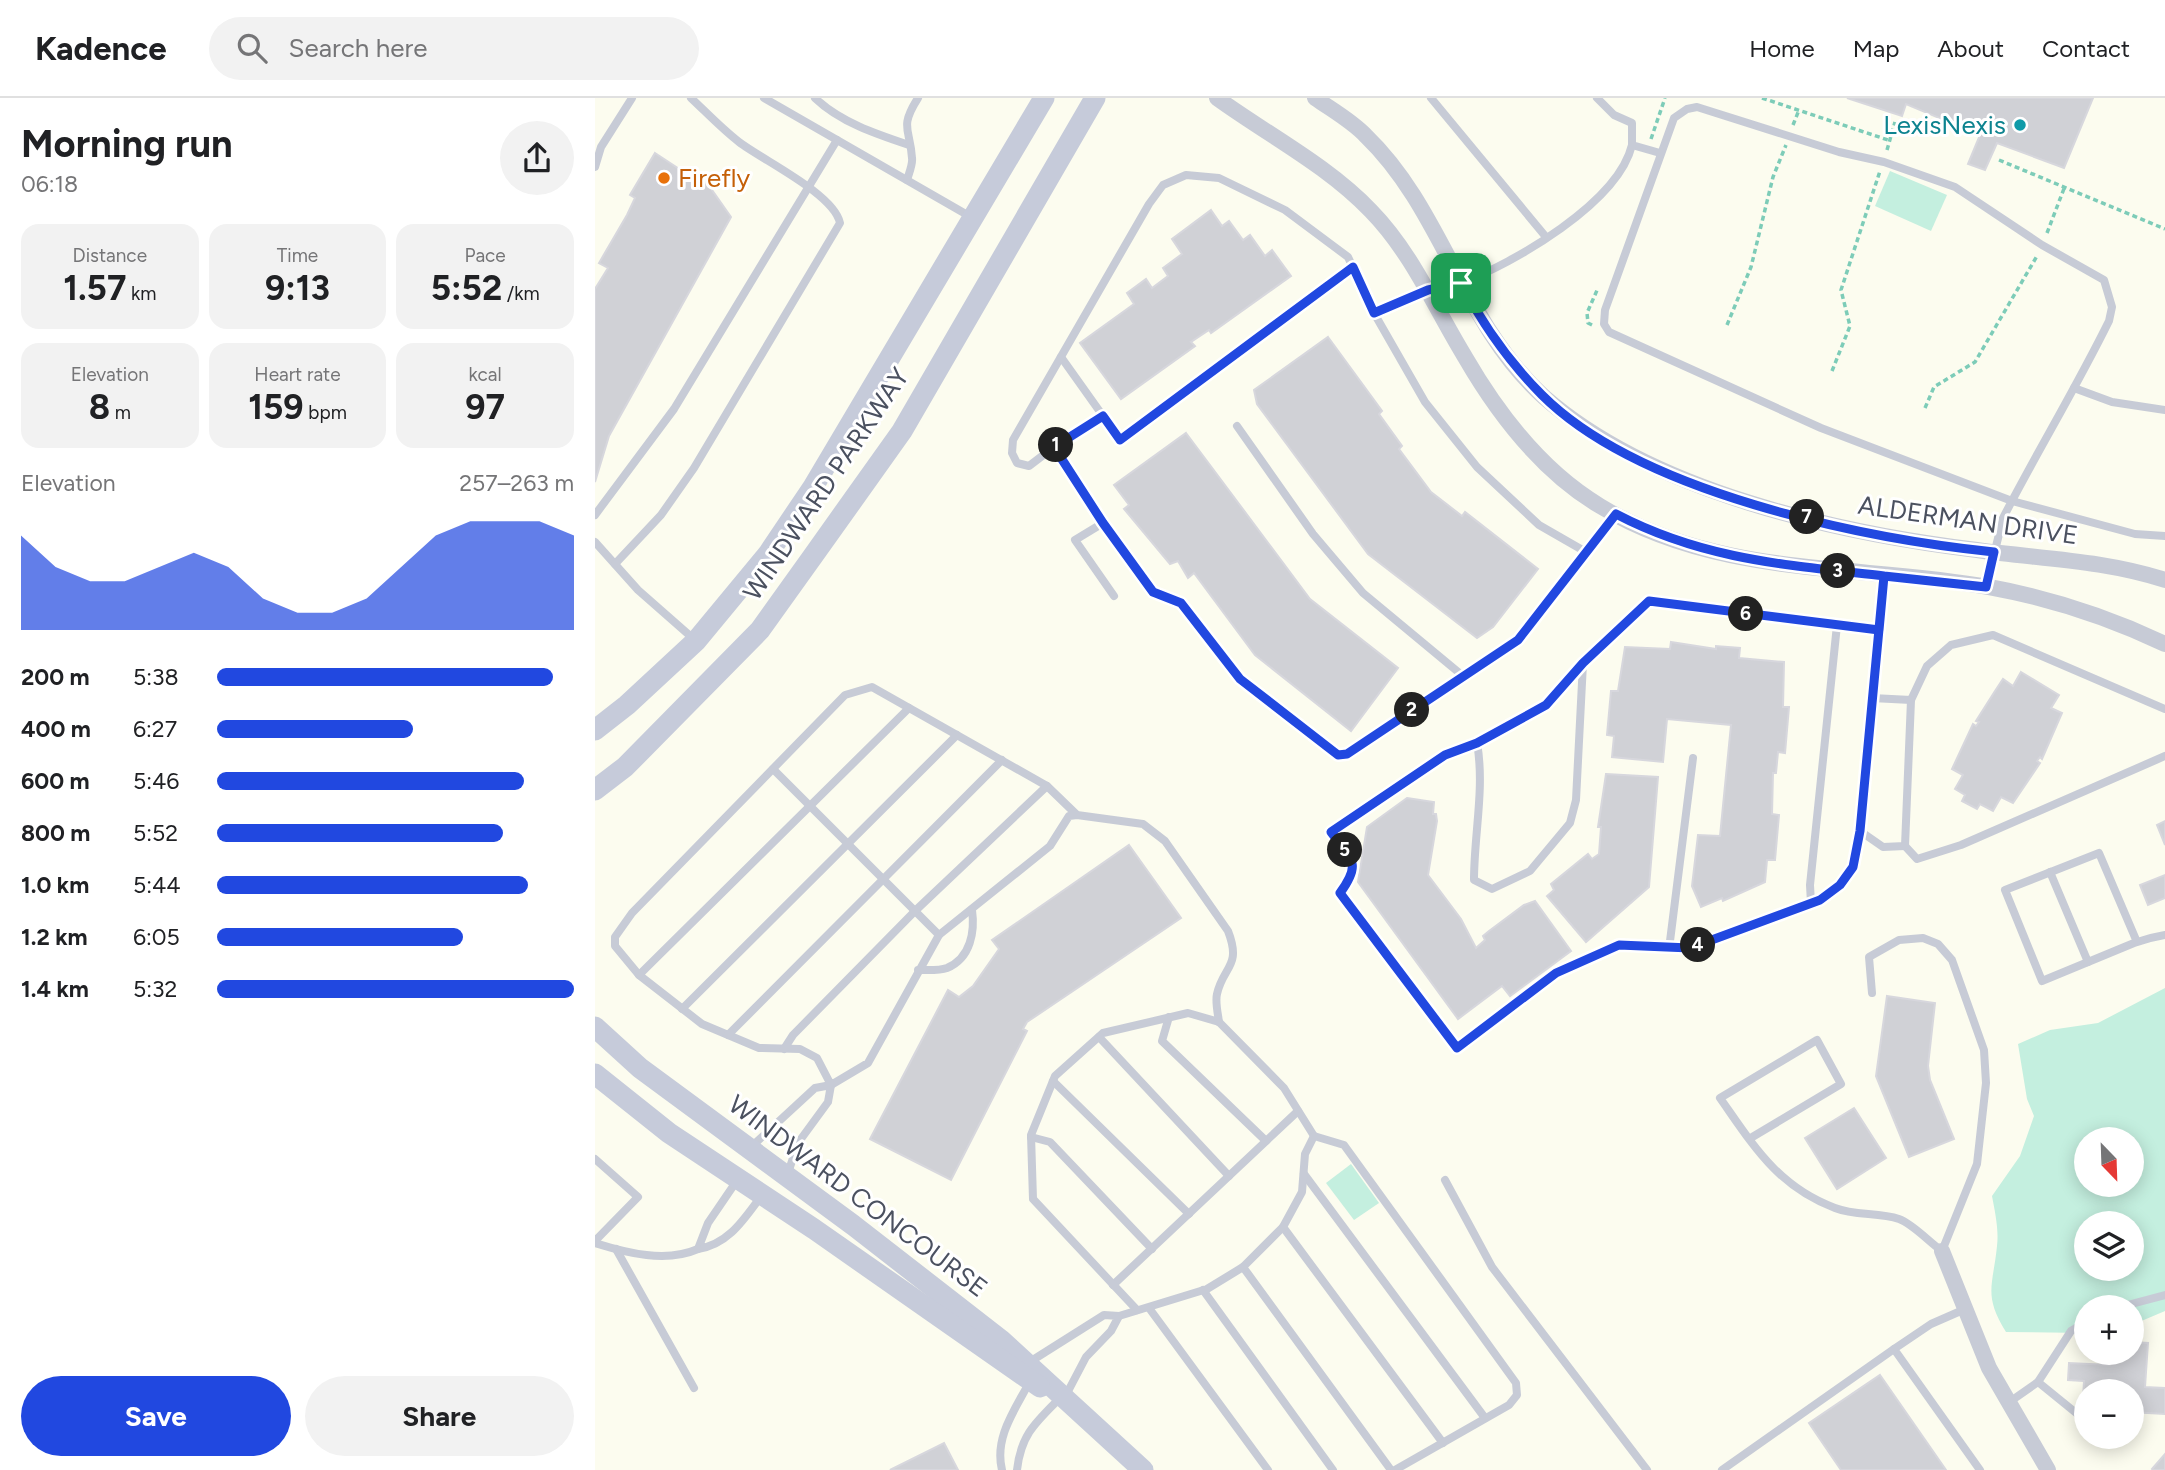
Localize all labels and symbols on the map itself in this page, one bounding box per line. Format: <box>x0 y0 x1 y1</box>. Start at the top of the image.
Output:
place label: LexisNexis <box>1883 109 2006 141</box>
marker: LexisNexis <box>2012 117 2028 133</box>
place label: Firefly <box>678 162 750 194</box>
marker: Firefly <box>656 170 672 186</box>
pin <box>1431 253 1491 313</box>
street label: WINDWARD PARKWAY <box>736 361 916 607</box>
pin: 1 <box>1039 428 1073 462</box>
street label: ALDERMAN DRIVE <box>1856 489 2080 551</box>
pin: 7 <box>1789 500 1825 534</box>
pin: 3 <box>1821 554 1855 588</box>
pin: 6 <box>1729 596 1763 632</box>
pin: 2 <box>1395 692 1429 728</box>
pin: 5 <box>1327 832 1363 868</box>
pin: 4 <box>1681 928 1715 962</box>
street label: WINDWARD CONCOURSE <box>722 1088 994 1304</box>
north arrow <box>2074 1127 2144 1197</box>

